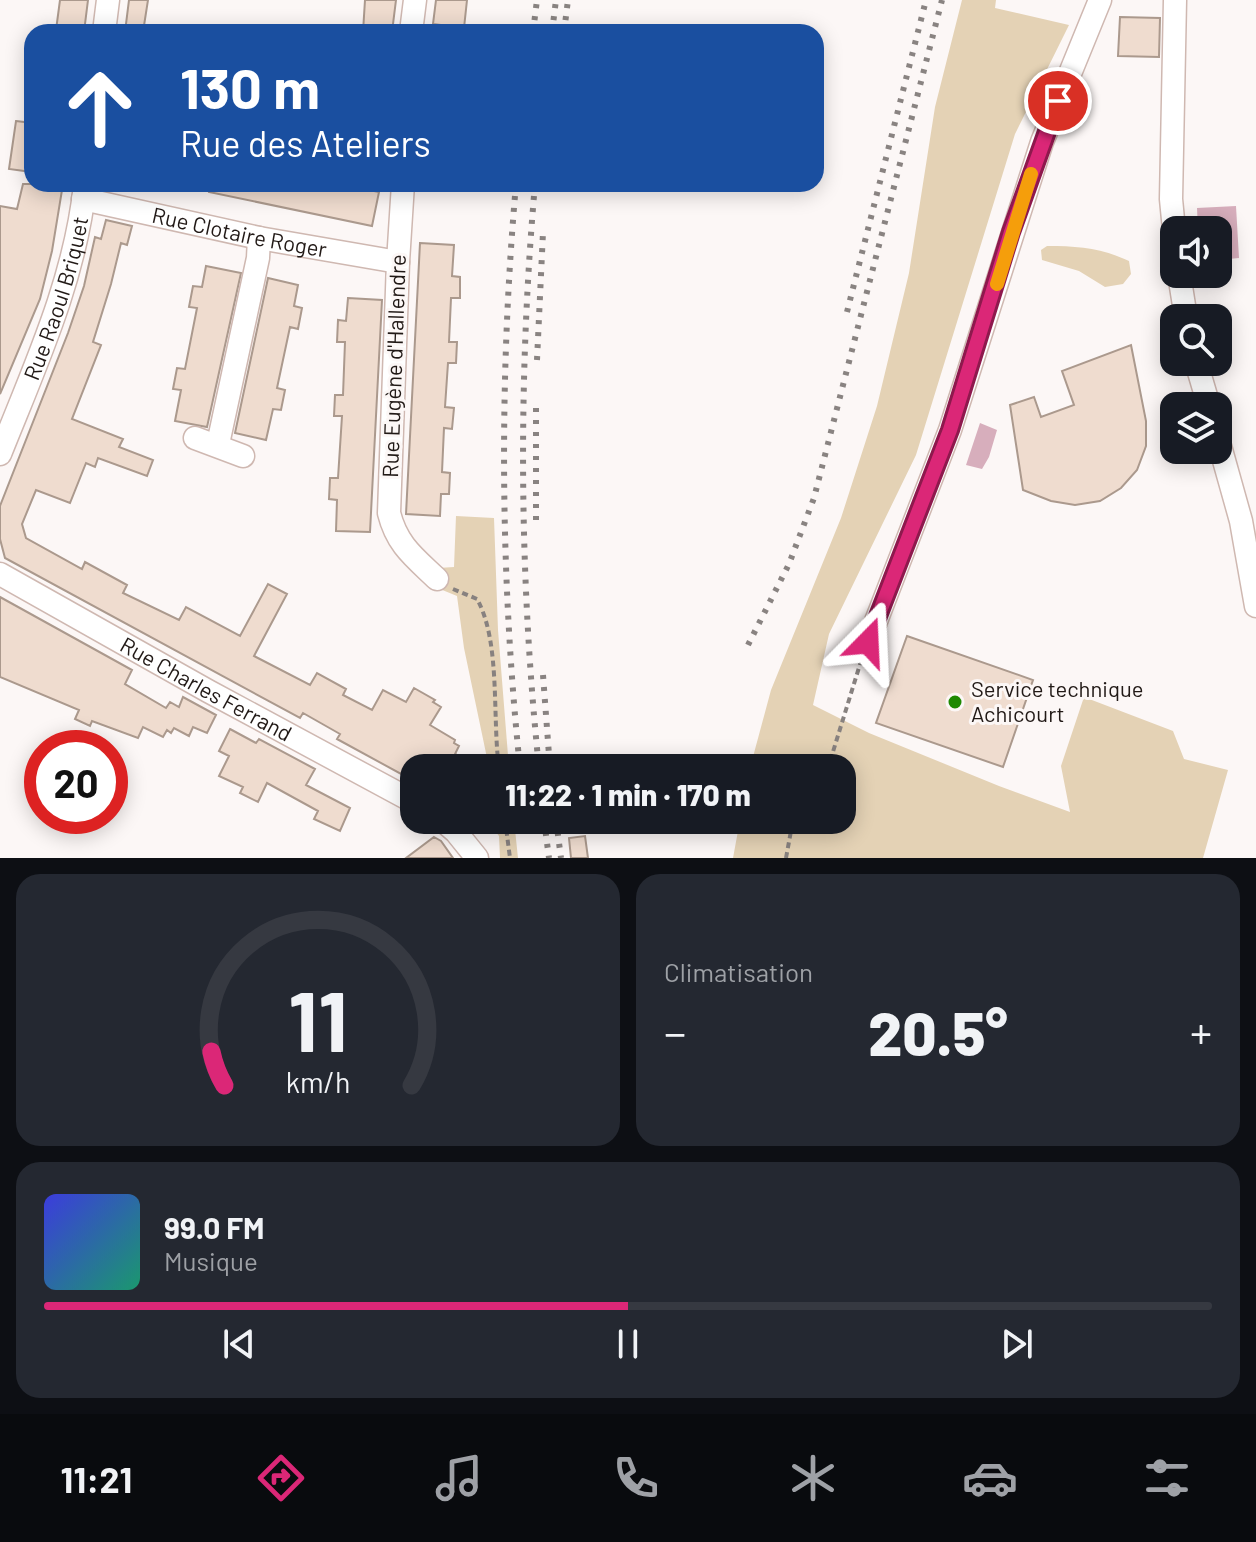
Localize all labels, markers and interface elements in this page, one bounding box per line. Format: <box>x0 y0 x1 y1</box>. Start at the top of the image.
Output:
text: 130 m <box>180 53 320 120</box>
icon: ahead <box>48 56 152 160</box>
pin <box>1024 67 1092 135</box>
icon: arrive <box>1036 79 1080 123</box>
text: Rue des Ateliers <box>180 121 431 164</box>
street label: Rue Clotaire Roger <box>150 201 329 261</box>
street label: Rue Raoul Briquet <box>17 214 92 383</box>
map controls <box>1160 216 1232 464</box>
button: sound <box>1160 216 1232 288</box>
street label: Rue Eugène d'Hallendre <box>376 254 410 478</box>
button: search <box>1160 304 1232 376</box>
button: layers <box>1160 392 1232 464</box>
position arrow <box>826 600 910 684</box>
street label: Rue Charles Ferrand <box>116 630 297 746</box>
place label: Service technique Achicourt <box>971 675 1144 726</box>
marker: Service technique Achicourt <box>946 693 964 711</box>
speed limit sign: 20 <box>24 730 128 834</box>
text: 11:22 · 1 min · 170 m <box>505 776 751 812</box>
text: Climatisation <box>664 956 813 987</box>
text: 11 <box>288 969 348 1069</box>
text: 20.5° <box>868 996 1008 1068</box>
text: − <box>664 1005 686 1058</box>
text: + <box>1190 1005 1212 1058</box>
text: km/h <box>286 1064 350 1099</box>
text: 99.0 FM <box>164 1209 265 1245</box>
text: Musique <box>164 1245 258 1276</box>
icon: previous <box>217 1322 261 1366</box>
icon: pause <box>606 1322 650 1366</box>
icon: next <box>995 1322 1039 1366</box>
icon: directions <box>253 1450 309 1506</box>
icon: music <box>431 1450 487 1506</box>
icon: phone <box>608 1450 664 1506</box>
icon: climate <box>785 1450 841 1506</box>
icon: car <box>962 1450 1018 1506</box>
icon: filters <box>1139 1450 1195 1506</box>
text: 11:21 <box>61 1457 132 1500</box>

